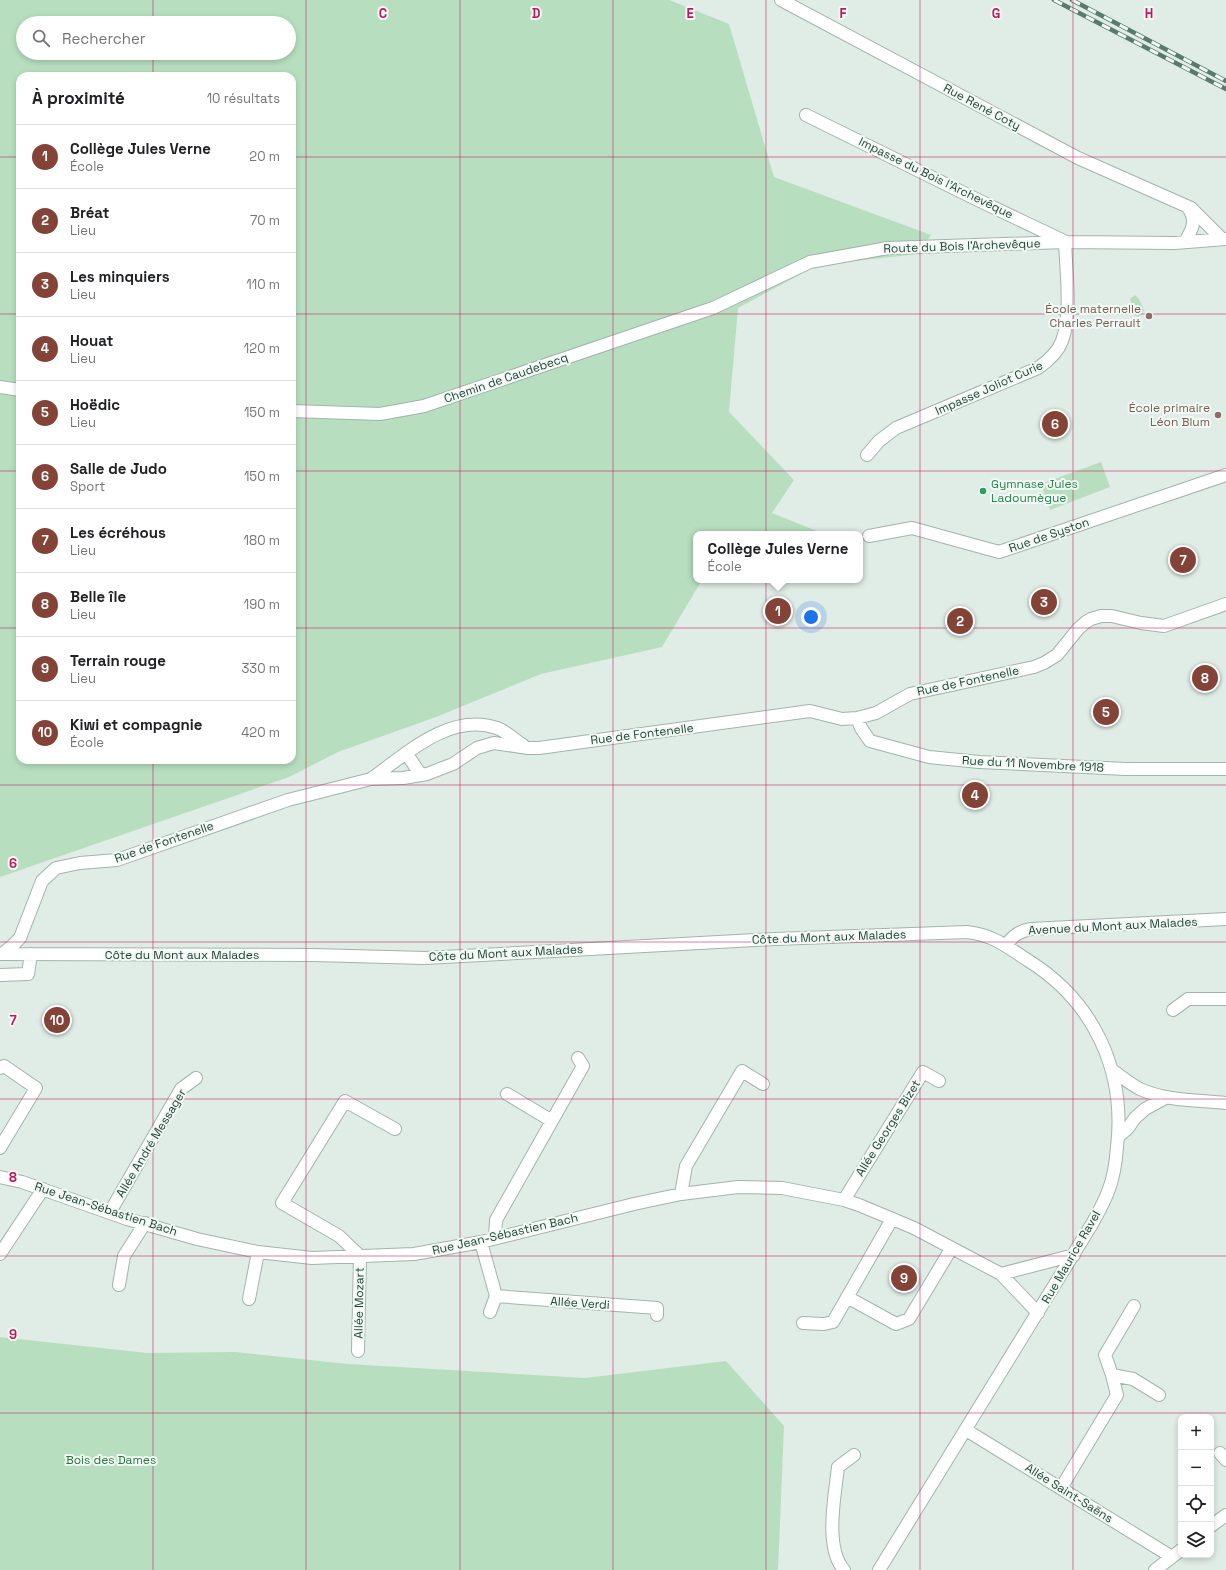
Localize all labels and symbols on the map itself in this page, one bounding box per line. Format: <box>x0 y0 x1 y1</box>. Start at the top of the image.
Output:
text: C <box>379 5 387 22</box>
text: D <box>532 5 541 22</box>
text: E <box>686 5 694 22</box>
text: F <box>840 5 847 22</box>
text: G <box>992 5 1000 22</box>
text: H <box>1145 5 1153 22</box>
street label: Rue René Coty <box>941 80 1023 134</box>
street label: Impasse du Bois l'Archevêque <box>856 134 1016 222</box>
street label: Route du Bois l'Archevêque <box>883 235 1041 257</box>
place label: École maternelle Charles Perrault <box>1045 301 1141 331</box>
marker: École maternelle Charles Perrault <box>1144 311 1154 321</box>
street label: Chemin de Caudebecq <box>442 349 570 407</box>
street label: Impasse Joliot Curie <box>933 357 1045 419</box>
place label: École primaire Léon Blum <box>1129 400 1210 430</box>
pin: 6 <box>1042 409 1068 439</box>
marker: École primaire Léon Blum <box>1213 410 1223 420</box>
place label: Gymnase Jules Ladoumègue <box>991 476 1078 506</box>
marker: Gymnase Jules Ladoumègue <box>978 486 988 496</box>
street label: Rue de Syston <box>1007 514 1091 556</box>
pin: 7 <box>1170 545 1196 575</box>
pin: 3 <box>1031 587 1057 617</box>
pin: 1 <box>765 596 791 626</box>
pin: 2 <box>947 606 973 636</box>
your location <box>801 607 821 627</box>
street label: Rue de Fontenelle <box>916 662 1020 700</box>
pin: 8 <box>1192 663 1218 693</box>
pin: 5 <box>1093 697 1119 727</box>
street label: Rue de Fontenelle <box>589 720 695 748</box>
street label: Rue du 11 Novembre 1918 <box>962 752 1104 776</box>
pin: 4 <box>962 780 988 810</box>
street label: Rue de Fontenelle <box>112 818 216 866</box>
text: 6 <box>9 855 17 872</box>
street label: Avenue du Mont aux Malades <box>1028 914 1198 938</box>
street label: Côte du Mont aux Malades <box>752 926 906 948</box>
street label: Côte du Mont aux Malades <box>428 941 584 965</box>
street label: Côte du Mont aux Malades <box>105 947 259 963</box>
pin: 10 <box>44 1005 70 1035</box>
text: 7 <box>9 1012 17 1029</box>
street label: Allée Georges Bizet <box>852 1077 924 1179</box>
street label: Allée André Messager <box>112 1085 190 1200</box>
text: 8 <box>9 1169 17 1186</box>
street label: Rue Jean-Sébastien Bach <box>33 1178 179 1240</box>
street label: Rue Maurice Ravel <box>1038 1208 1104 1306</box>
street label: Rue Jean-Sébastien Bach <box>431 1209 579 1259</box>
pin: 9 <box>891 1263 917 1293</box>
street label: Allée Mozart <box>350 1267 368 1339</box>
street label: Allée Verdi <box>550 1293 610 1313</box>
text: 9 <box>9 1326 17 1343</box>
park label: Bois des Dames <box>66 1452 156 1468</box>
street label: Allée Saint-Saëns <box>1022 1460 1116 1526</box>

